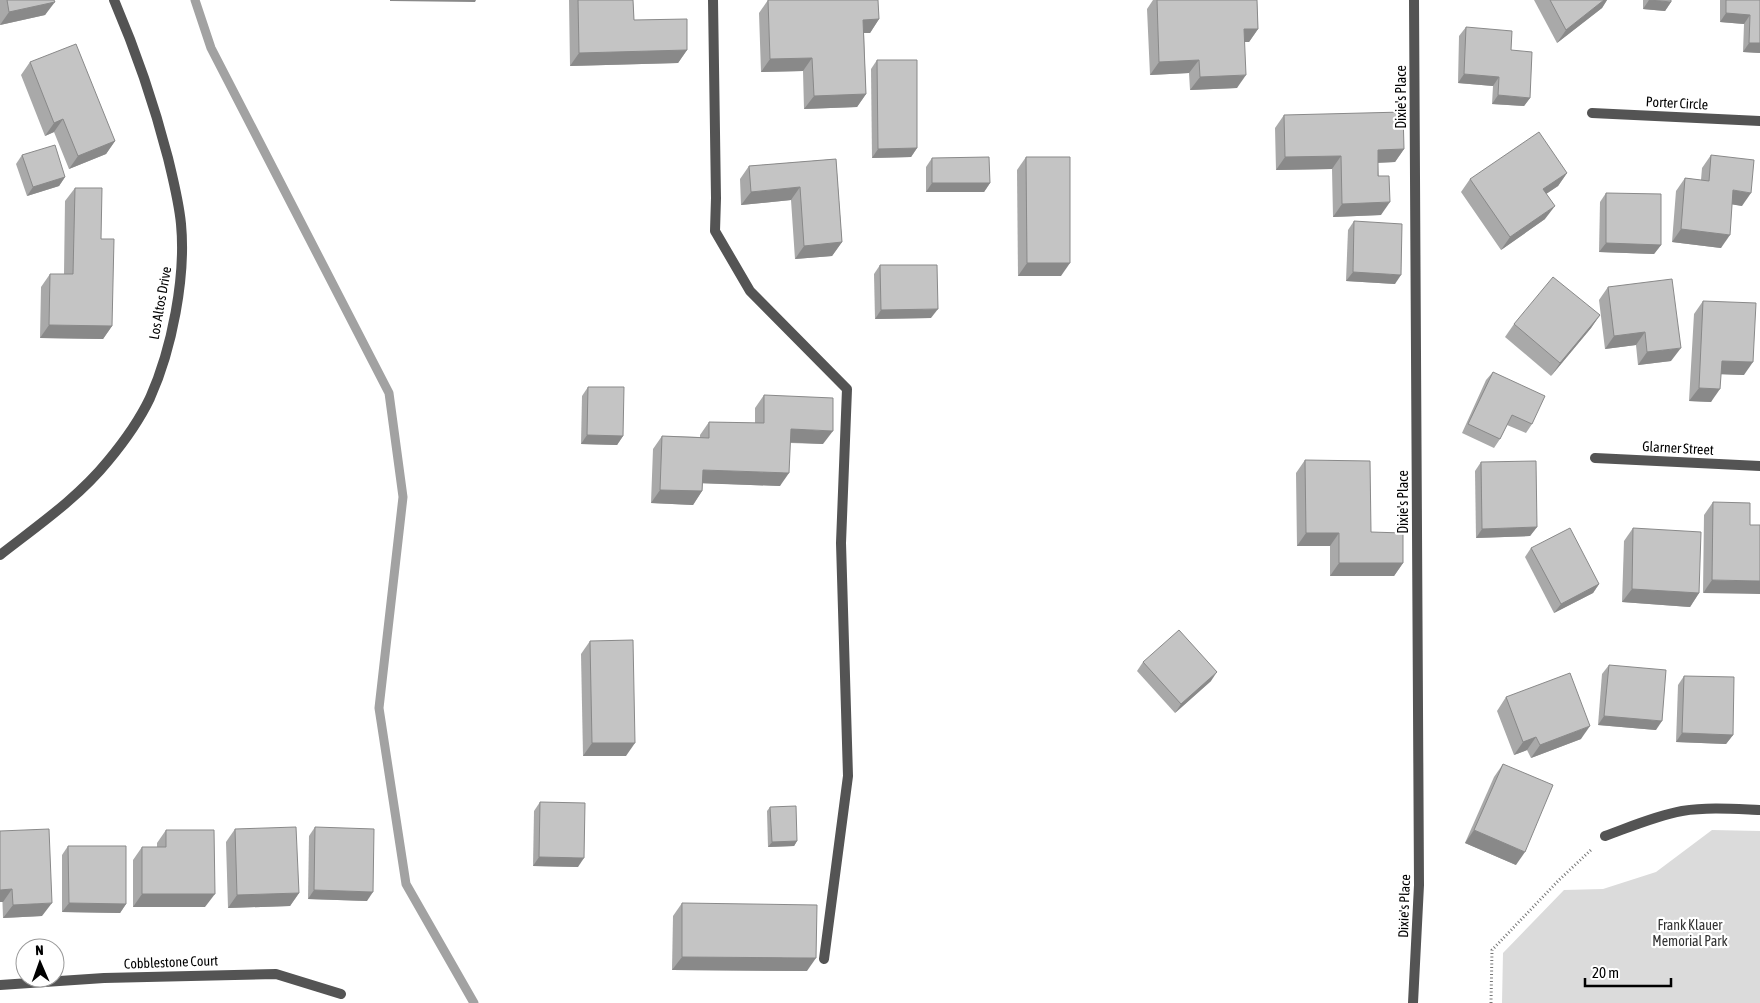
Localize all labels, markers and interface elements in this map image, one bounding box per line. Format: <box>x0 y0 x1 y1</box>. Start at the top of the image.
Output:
street label: Dixie's Place <box>1393 65 1409 129</box>
street label: Porter Circle <box>1645 93 1709 113</box>
street label: Los Altos Drive <box>146 265 174 341</box>
street label: Glarner Street <box>1642 438 1714 458</box>
street label: Dixie's Place <box>1395 470 1411 534</box>
street label: Dixie's Place <box>1395 874 1413 938</box>
park label: Frank Klauer Memorial Park <box>1652 917 1728 949</box>
north arrow <box>15 938 65 988</box>
text: N <box>35 942 44 958</box>
street label: Cobblestone Court <box>124 952 218 972</box>
scale bar <box>1585 956 1671 988</box>
text: 20 m <box>1592 964 1619 981</box>

